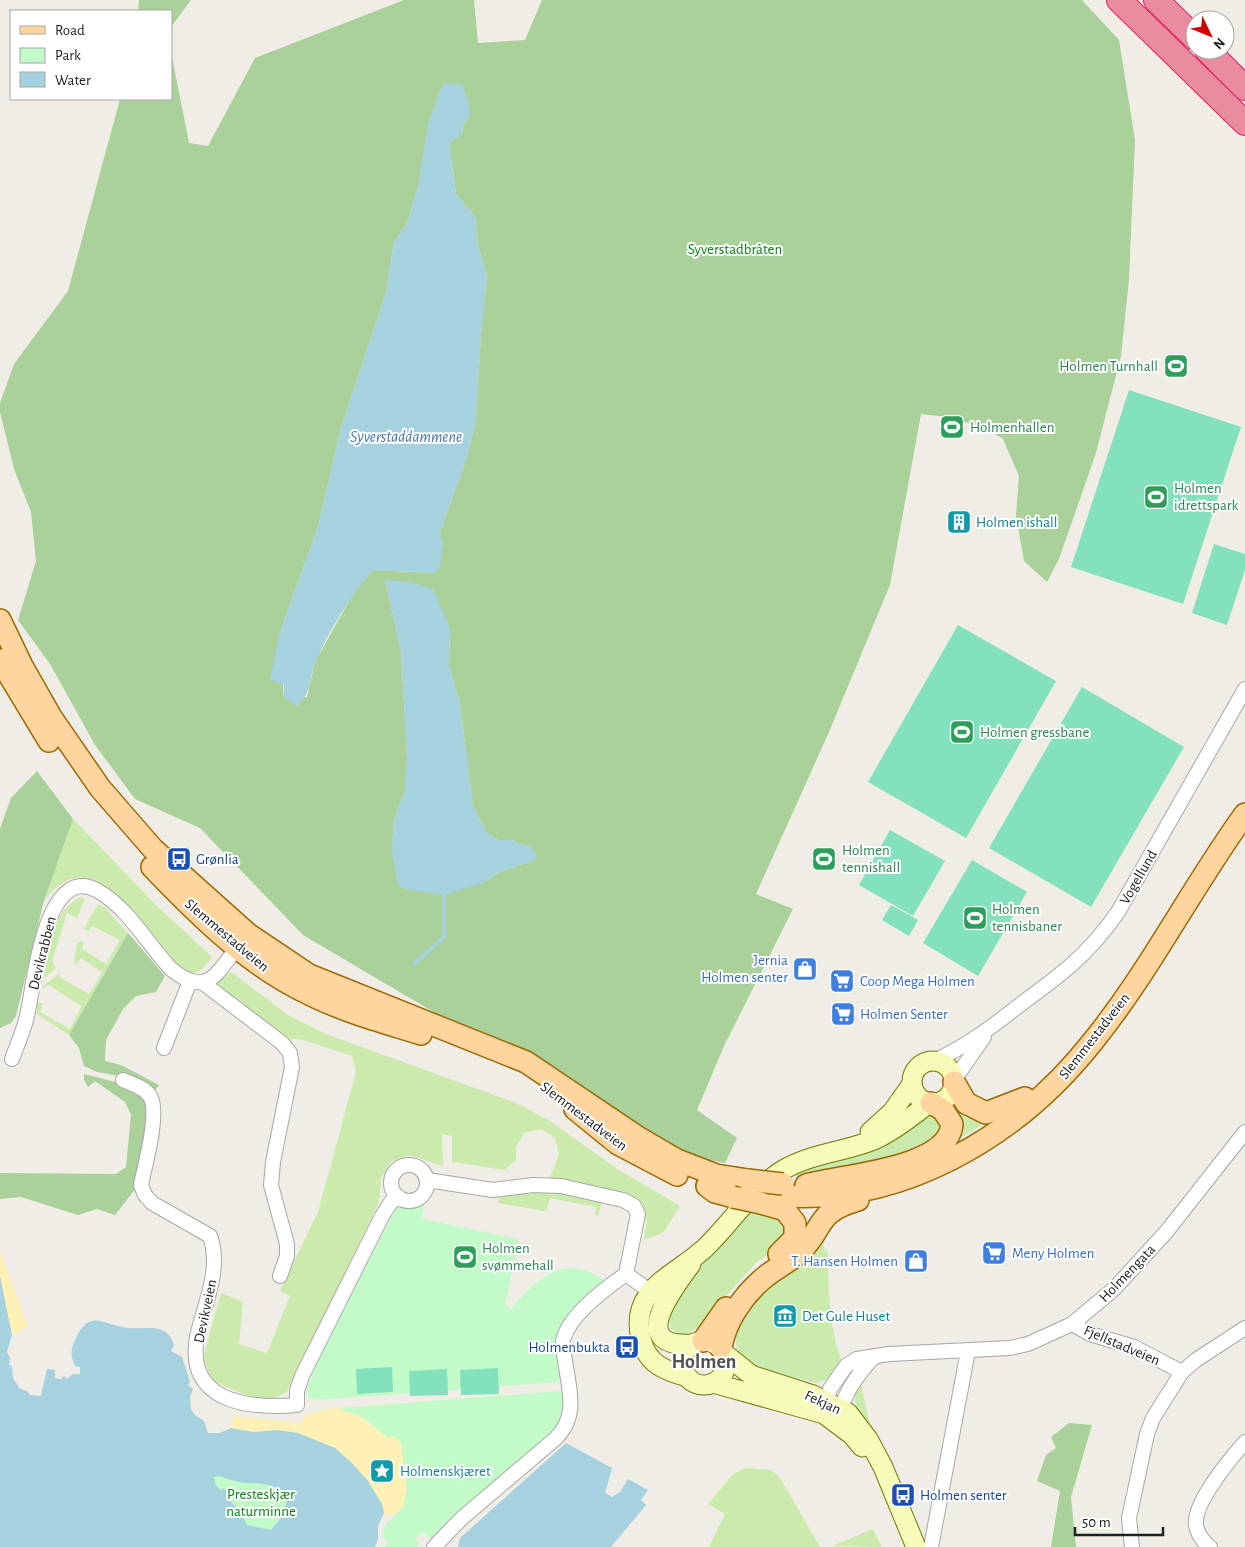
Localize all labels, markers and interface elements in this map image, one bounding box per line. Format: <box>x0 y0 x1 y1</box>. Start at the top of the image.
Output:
legend <box>10 10 172 100</box>
north arrow <box>1185 10 1235 60</box>
text: Road <box>55 23 85 38</box>
text: N <box>1210 35 1227 52</box>
text: Park <box>55 48 81 63</box>
text: Water <box>55 73 91 88</box>
park label: Syverstadbråten <box>688 242 782 257</box>
sports icon: Holmen Turnhall <box>1163 353 1189 379</box>
place label: Holmen Turnhall <box>1059 359 1158 374</box>
sports icon: Holmenhallen <box>939 414 965 440</box>
place label: Holmenhallen <box>970 420 1054 435</box>
water label: Syverstaddammene <box>350 429 462 445</box>
place label: Holmen idrettspark <box>1174 481 1239 513</box>
sports icon: Holmen idrettspark <box>1143 484 1169 510</box>
building icon: Holmen ishall <box>946 509 972 535</box>
place label: Holmen ishall <box>976 515 1057 530</box>
sports icon: Holmen gressbane <box>949 719 975 745</box>
place label: Holmen gressbane <box>980 725 1090 740</box>
place label: Holmen tennishall <box>842 843 900 875</box>
bus stop icon: Grønlia <box>166 846 192 872</box>
sports icon: Holmen tennishall <box>811 846 837 872</box>
street label: Vogellund <box>1117 847 1160 907</box>
place label: Grønlia <box>196 852 239 867</box>
street label: Slemmestadveien <box>182 896 272 975</box>
place label: Holmen tennisbaner <box>992 902 1062 934</box>
sports icon: Holmen tennisbaner <box>962 905 988 931</box>
street label: Devikrabben <box>26 915 59 991</box>
place label: Jernia Holmen senter <box>701 953 788 985</box>
shop icon: Jernia Holmen senter <box>792 956 818 982</box>
supermarket icon: Coop Mega Holmen <box>829 968 855 994</box>
place label: Coop Mega Holmen <box>860 974 975 989</box>
street label: Slemmestadveien <box>1056 990 1133 1082</box>
supermarket icon: Holmen Senter <box>830 1001 856 1027</box>
place label: Holmen Senter <box>860 1007 948 1022</box>
street label: Slemmestadveien <box>537 1079 630 1154</box>
supermarket icon: Meny Holmen <box>981 1240 1007 1266</box>
place label: Holmen svømmehall <box>482 1241 554 1273</box>
street label: Holmengata <box>1096 1242 1158 1305</box>
sports icon: Holmen svømmehall <box>452 1244 478 1270</box>
place label: Meny Holmen <box>1012 1246 1094 1261</box>
shop icon: T. Hansen Holmen <box>903 1248 929 1274</box>
place label: T. Hansen Holmen <box>791 1254 898 1269</box>
street label: Devikveien <box>191 1278 220 1344</box>
museum icon: Det Gule Huset <box>772 1303 798 1329</box>
place label: Det Gule Huset <box>802 1309 891 1324</box>
street label: Fjellstadveien <box>1082 1323 1162 1368</box>
bus stop icon: Holmenbukta <box>614 1334 640 1360</box>
place label: Holmenbukta <box>528 1340 610 1355</box>
district label: Holmen <box>672 1352 736 1372</box>
street label: Fekjan <box>802 1388 843 1417</box>
place icon: Holmenskjæret <box>369 1458 395 1484</box>
place label: Holmenskjæret <box>400 1464 491 1479</box>
bus stop icon: Holmen senter <box>890 1482 916 1508</box>
park label: Presteskjær naturminne <box>226 1487 296 1519</box>
place label: Holmen senter <box>920 1488 1007 1503</box>
scale bar <box>1075 1504 1162 1536</box>
text: 50 m <box>1082 1515 1111 1530</box>

